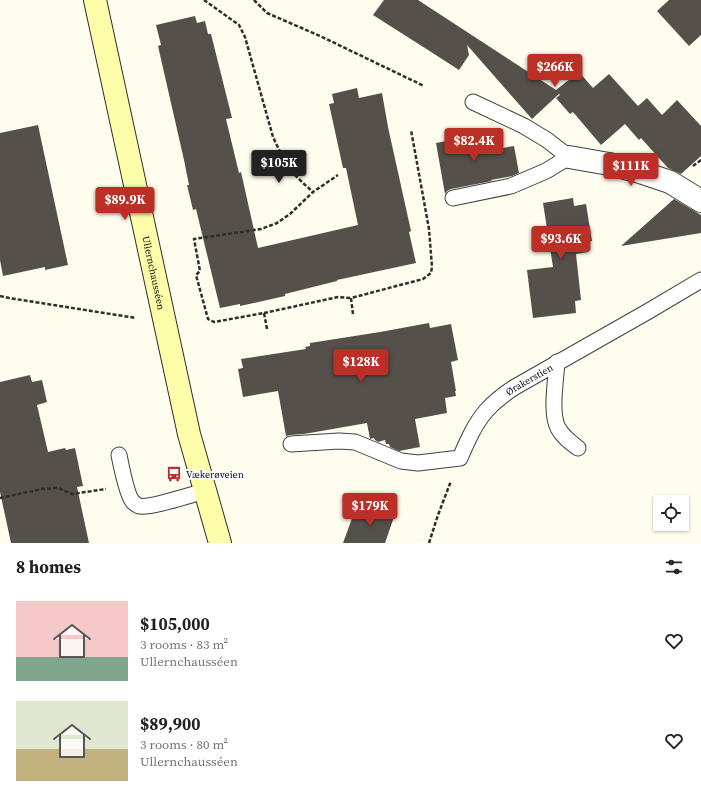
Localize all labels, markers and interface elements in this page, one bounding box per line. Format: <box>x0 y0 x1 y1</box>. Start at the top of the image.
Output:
pin: $266K <box>527 54 583 88</box>
text: $266K <box>536 58 574 75</box>
pin: $82.4K <box>441 128 507 162</box>
text: $82.4K <box>453 132 495 149</box>
pin: $105K <box>251 150 307 184</box>
pin: $111K <box>603 153 659 187</box>
text: $105K <box>260 154 298 171</box>
text: $111K <box>612 157 650 174</box>
pin: $89.9K <box>92 187 158 221</box>
text: $89.9K <box>104 191 146 208</box>
pin: $93.6K <box>528 226 594 260</box>
text: $93.6K <box>540 230 582 247</box>
street label: Ullernchausséen <box>140 234 168 311</box>
pin: $128K <box>333 349 389 383</box>
text: $128K <box>342 353 380 370</box>
street label: Ørakerstien <box>503 360 555 398</box>
bus stop icon: Vækerøveien <box>165 465 183 483</box>
place label: Vækerøveien <box>186 468 244 481</box>
pin: $179K <box>342 493 398 527</box>
map controls <box>653 495 689 531</box>
button: locate <box>653 495 689 531</box>
text: $179K <box>351 497 389 514</box>
text: 8 homes <box>16 555 81 579</box>
icon: filters <box>663 556 685 578</box>
text: $105,000 <box>140 612 210 636</box>
icon: home <box>48 617 96 665</box>
icon: heart <box>663 630 685 652</box>
text: 3 rooms · 83 m² <box>140 636 228 653</box>
text: Ullernchausséen <box>140 653 238 670</box>
text: $89,900 <box>140 712 200 736</box>
icon: home <box>48 717 96 765</box>
icon: heart <box>663 730 685 752</box>
text: 3 rooms · 80 m² <box>140 736 228 753</box>
text: Ullernchausséen <box>140 753 238 770</box>

